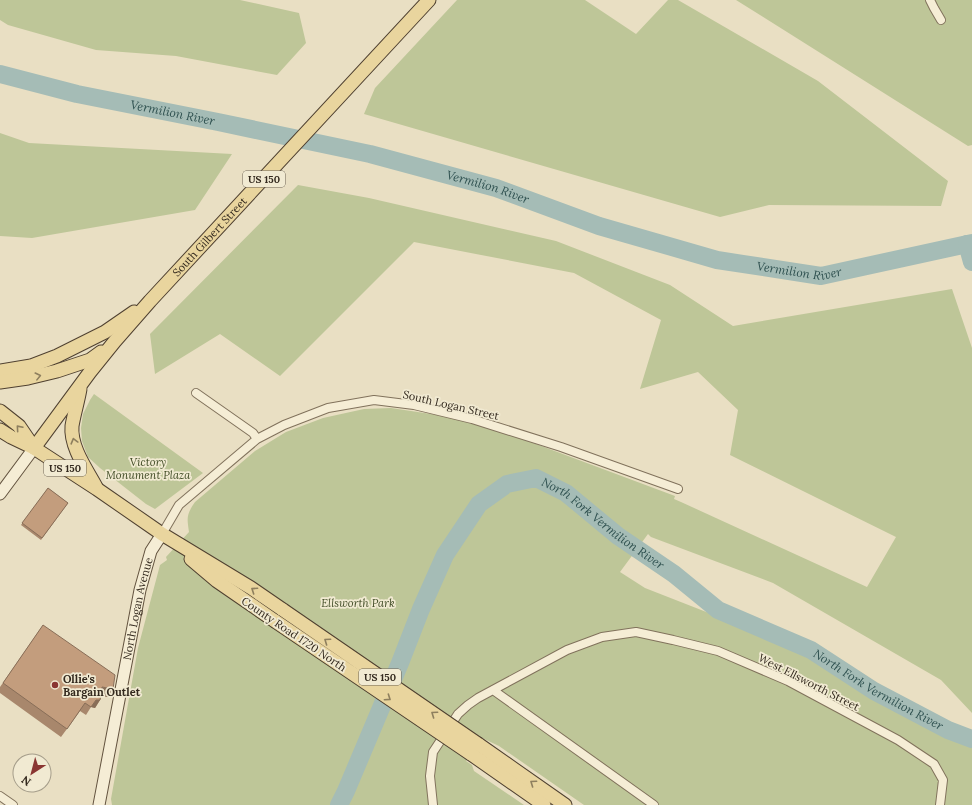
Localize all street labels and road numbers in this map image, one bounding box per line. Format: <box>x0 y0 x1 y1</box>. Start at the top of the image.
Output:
road number: US 150 <box>243 171 285 187</box>
street label: South Gilbert Street <box>169 194 250 279</box>
street label: South Logan Street <box>402 387 501 423</box>
road number: US 150 <box>44 460 86 476</box>
street label: North Logan Avenue <box>120 556 156 661</box>
street label: County Road 1720 North <box>239 594 350 675</box>
street label: West Ellsworth Street <box>756 650 863 714</box>
road number: US 150 <box>359 669 401 685</box>

